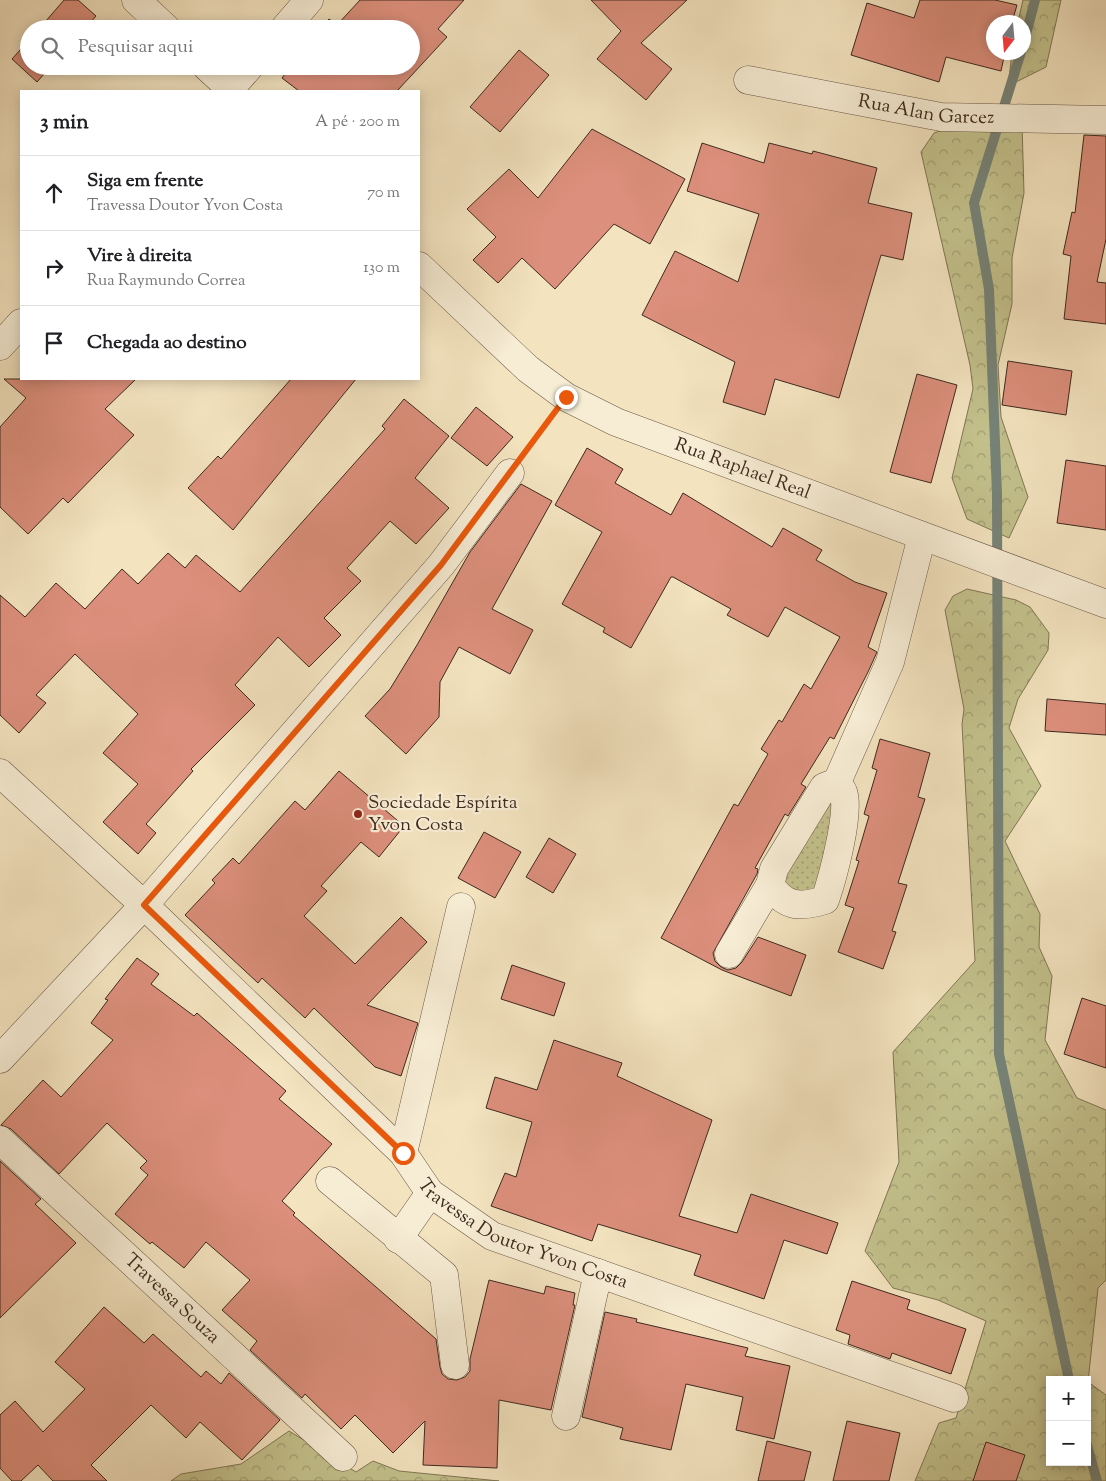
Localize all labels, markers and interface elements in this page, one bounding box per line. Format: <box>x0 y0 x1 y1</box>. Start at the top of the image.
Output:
north arrow <box>986 15 1031 60</box>
search box <box>20 20 420 75</box>
icon: search <box>38 34 66 62</box>
text: Pesquisar aqui <box>78 34 193 61</box>
street label: Rua Alan Garcez <box>856 88 994 131</box>
text: 3 min <box>40 108 89 138</box>
text: A pé · 200 m <box>315 111 400 134</box>
text: Siga em frente <box>87 168 203 195</box>
icon: ahead <box>40 179 68 207</box>
text: 70 m <box>367 182 400 205</box>
text: Travessa Doutor Yvon Costa <box>87 195 283 218</box>
text: Vire à direita <box>87 243 192 270</box>
icon: right <box>40 254 68 282</box>
text: 130 m <box>363 257 400 280</box>
text: Rua Raymundo Correa <box>87 270 245 293</box>
icon: arrive <box>40 329 68 357</box>
text: Chegada ao destino <box>87 330 247 357</box>
route end <box>555 386 578 409</box>
street label: Rua Raphael Real <box>671 431 814 507</box>
place label: Sociedade Espírita Yvon Costa <box>368 790 518 839</box>
marker: Sociedade Espírita Yvon Costa <box>352 808 364 820</box>
route start <box>392 1142 415 1165</box>
street label: Travessa Doutor Yvon Costa <box>411 1173 632 1296</box>
street label: Travessa Souza <box>118 1248 226 1350</box>
map controls <box>1046 1376 1091 1466</box>
button: + <box>1046 1376 1091 1421</box>
button: − <box>1046 1421 1091 1466</box>

